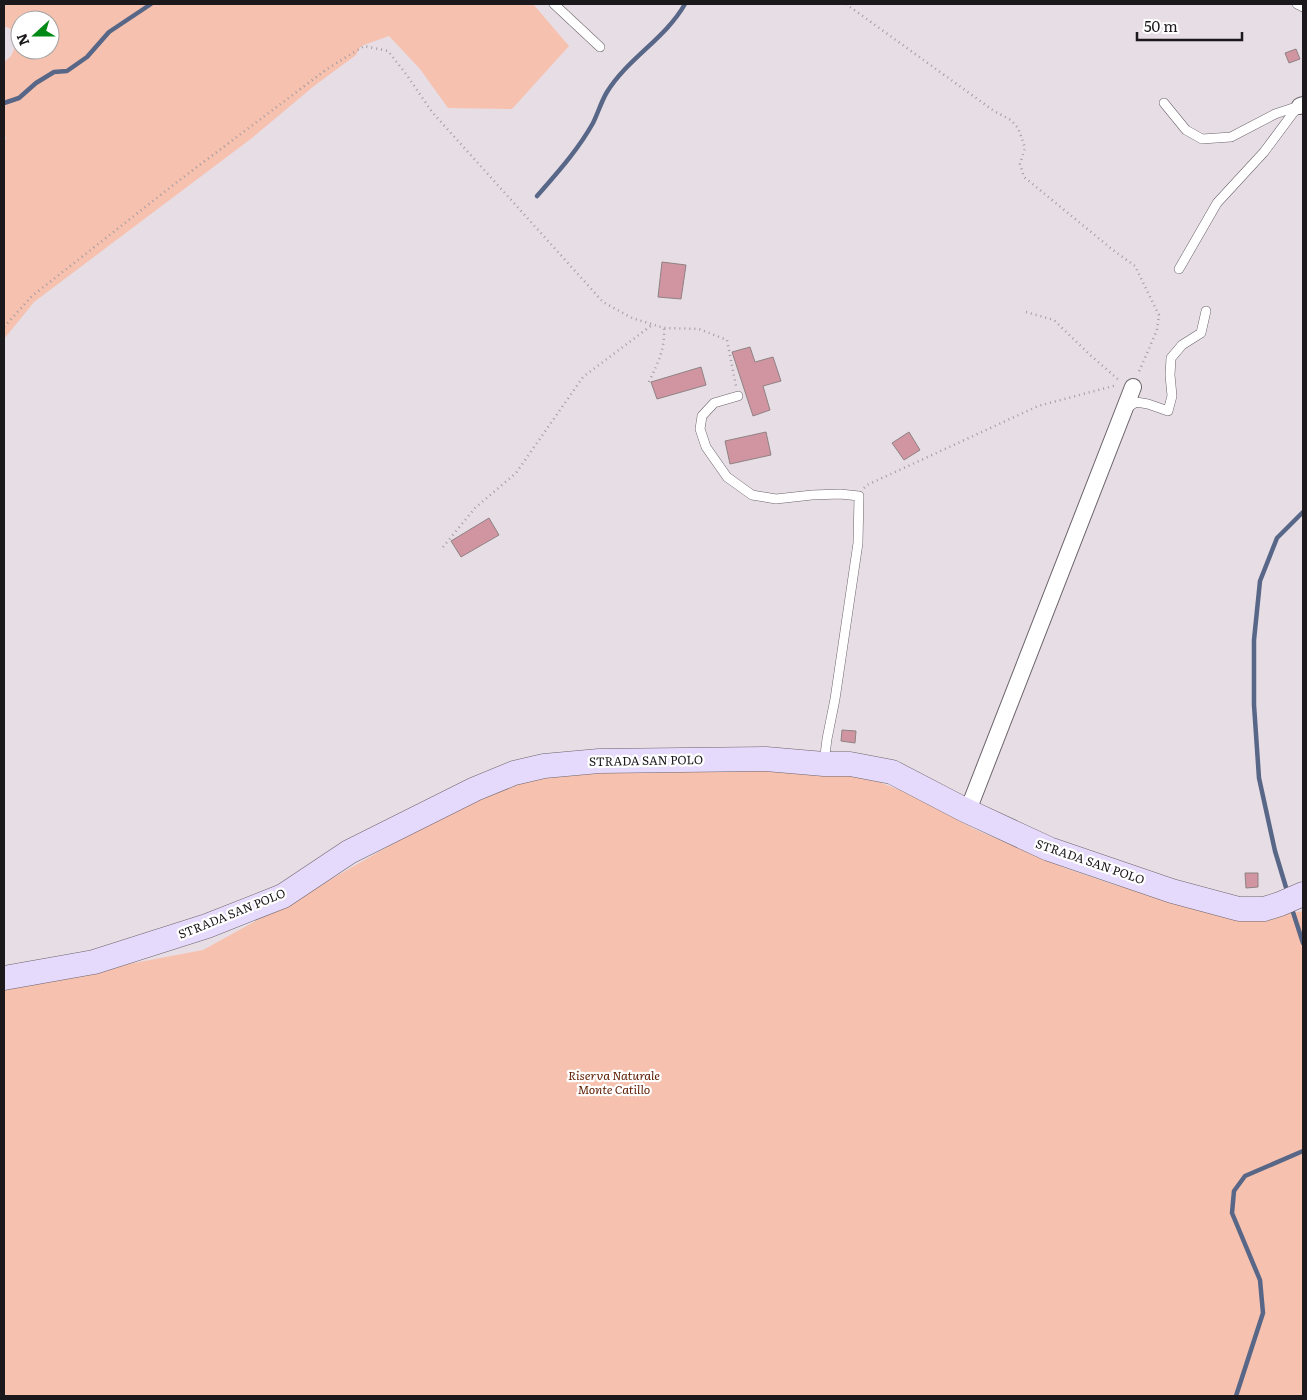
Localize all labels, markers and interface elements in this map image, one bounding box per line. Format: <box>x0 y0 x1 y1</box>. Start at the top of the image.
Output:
north arrow <box>10 10 60 60</box>
scale bar <box>1137 10 1242 42</box>
text: 50 m <box>1144 14 1178 37</box>
text: N <box>10 31 33 49</box>
street label: STRADA SAN POLO <box>589 750 703 770</box>
street label: STRADA SAN POLO <box>1033 834 1147 888</box>
street label: STRADA SAN POLO <box>175 883 288 943</box>
park label: Riserva Naturale Monte Catillo <box>568 1066 660 1098</box>

